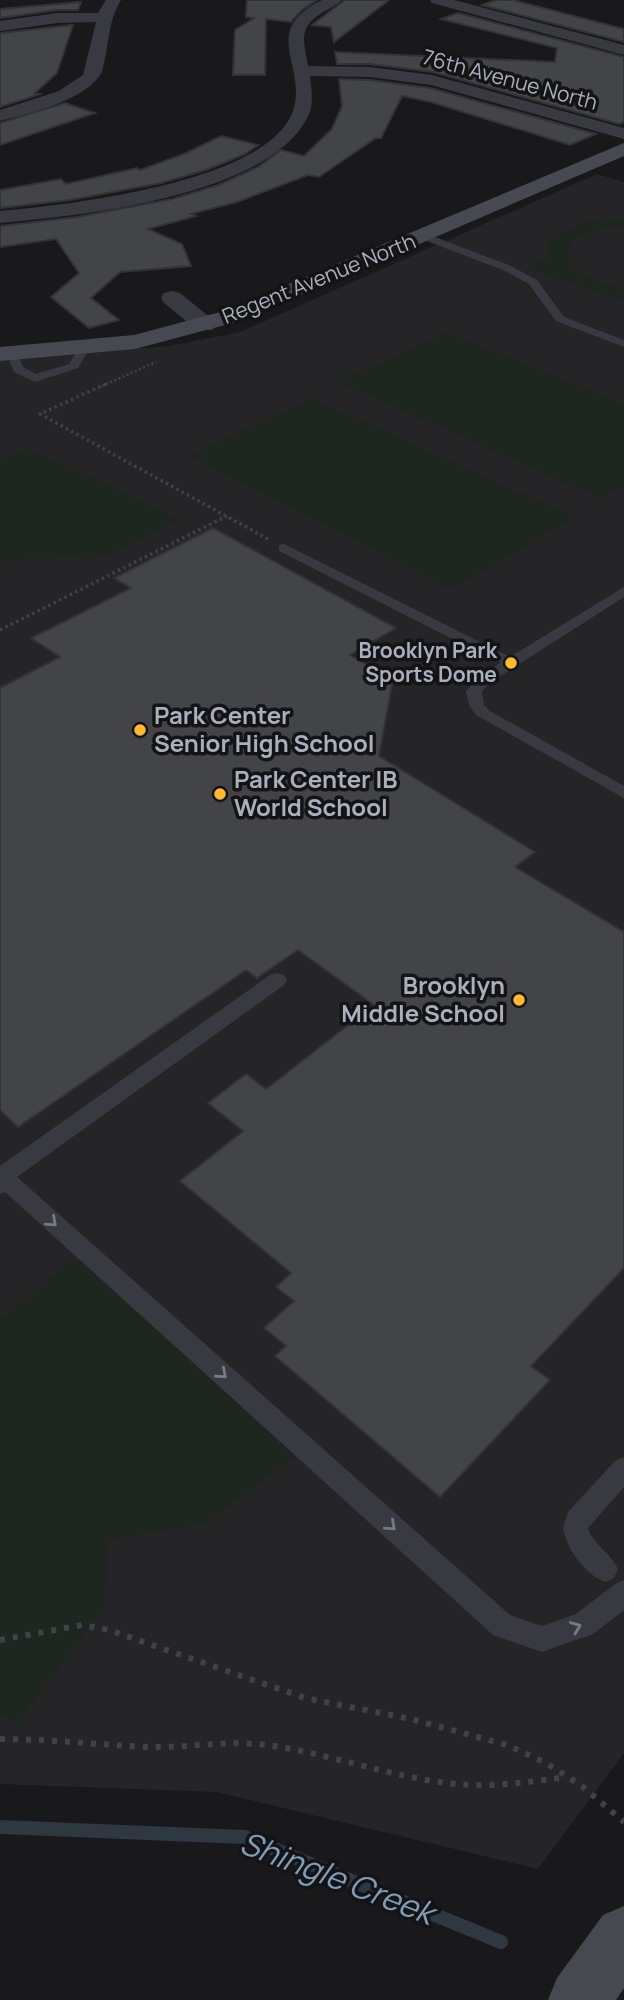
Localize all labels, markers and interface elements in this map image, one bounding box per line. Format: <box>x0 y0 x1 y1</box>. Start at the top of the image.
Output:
street label: 76th Avenue North <box>420 42 601 116</box>
street label: Regent Avenue North <box>218 226 420 330</box>
place label: Brooklyn Park Sports Dome <box>358 636 498 688</box>
marker: Brooklyn Park Sports Dome <box>503 655 519 671</box>
place label: Park Center Senior High School <box>154 698 374 759</box>
marker: Park Center Senior High School <box>132 722 148 738</box>
place label: Park Center IB World School <box>234 762 397 823</box>
marker: Park Center IB World School <box>212 786 228 802</box>
place label: Brooklyn Middle School <box>341 968 505 1029</box>
marker: Brooklyn Middle School <box>511 992 527 1008</box>
one-way arrow <box>44 1213 57 1226</box>
one-way arrow <box>213 1366 226 1378</box>
one-way arrow <box>383 1518 396 1530</box>
one-way arrow <box>569 1622 581 1636</box>
water label: Shingle Creek <box>234 1820 444 1936</box>

